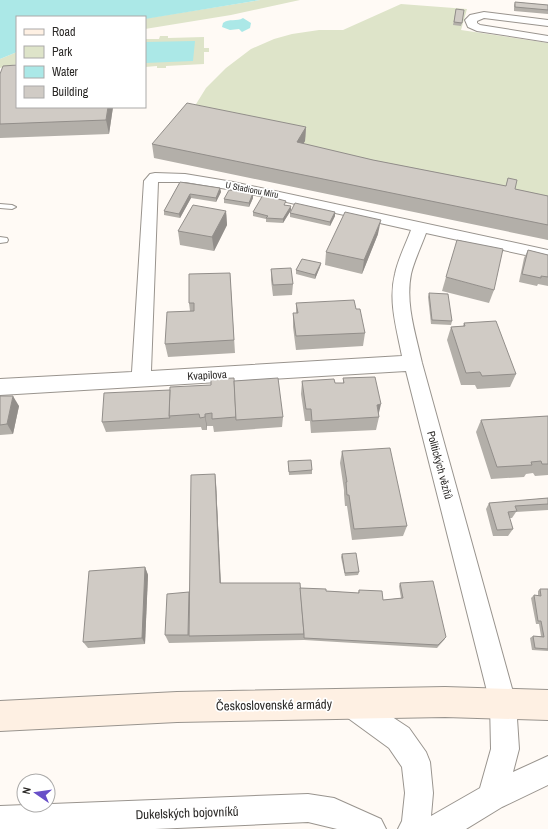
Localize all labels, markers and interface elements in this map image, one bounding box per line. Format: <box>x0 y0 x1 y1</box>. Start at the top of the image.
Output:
legend <box>16 16 146 108</box>
text: Road <box>52 24 76 40</box>
text: Park <box>52 44 72 60</box>
text: Water <box>52 64 79 80</box>
text: Building <box>52 84 89 100</box>
street label: U Stadionu Míru <box>224 179 280 201</box>
street label: Kvapilova <box>187 367 227 383</box>
street label: Politických vězňů <box>424 429 456 501</box>
street label: Československé armády <box>216 695 333 715</box>
north arrow <box>16 773 56 813</box>
text: N <box>19 786 34 795</box>
street label: Dukelských bojovníků <box>135 803 239 823</box>

